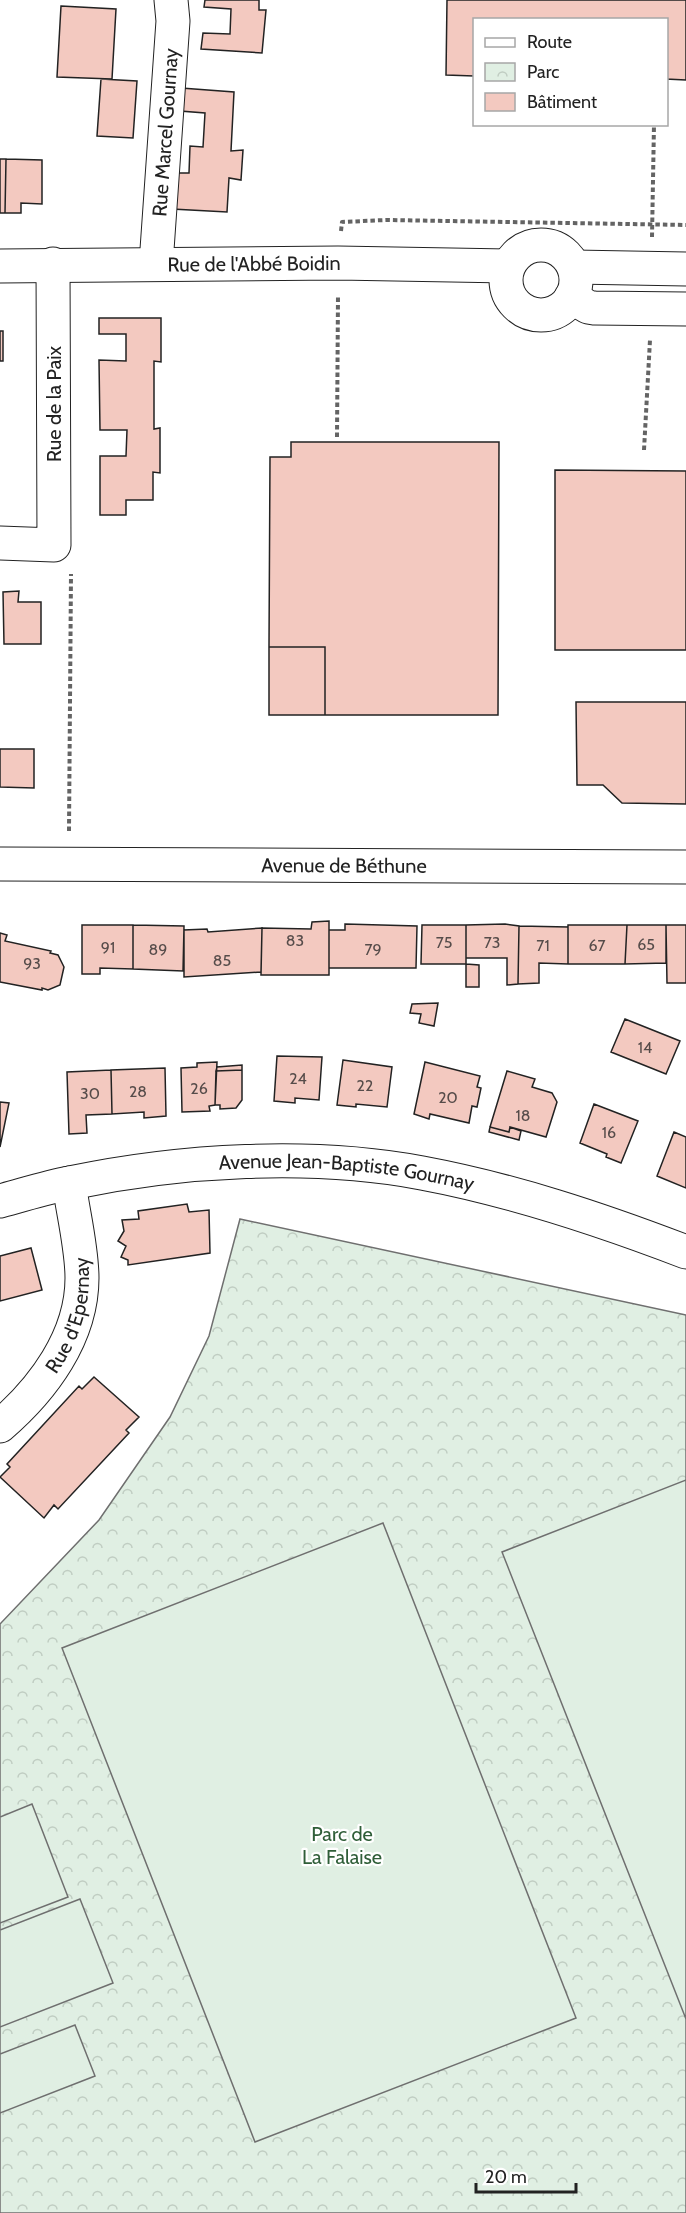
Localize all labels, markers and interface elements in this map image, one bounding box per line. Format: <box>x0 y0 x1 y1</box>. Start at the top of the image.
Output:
legend <box>473 18 668 126</box>
text: Route <box>527 31 572 53</box>
street label: Rue Marcel Gournay <box>147 47 183 217</box>
text: Parc <box>527 61 559 83</box>
text: Bâtiment <box>527 91 597 113</box>
street label: Rue de l'Abbé Boidin <box>167 251 341 277</box>
street label: Rue de la Paix <box>42 345 66 462</box>
street label: Avenue de Béthune <box>261 853 427 878</box>
house number: 83 <box>286 931 304 950</box>
house number: 75 <box>436 933 452 952</box>
house number: 73 <box>484 933 500 952</box>
house number: 65 <box>637 935 655 954</box>
house number: 71 <box>536 936 550 955</box>
house number: 67 <box>588 936 606 955</box>
house number: 91 <box>101 938 115 957</box>
house number: 89 <box>149 940 167 959</box>
house number: 79 <box>364 940 382 959</box>
house number: 85 <box>213 951 231 970</box>
house number: 93 <box>23 954 41 973</box>
house number: 14 <box>638 1038 652 1057</box>
house number: 24 <box>289 1069 307 1088</box>
house number: 22 <box>357 1076 373 1095</box>
house number: 26 <box>190 1079 208 1098</box>
house number: 28 <box>129 1082 147 1101</box>
house number: 30 <box>80 1084 100 1103</box>
house number: 20 <box>438 1088 458 1107</box>
house number: 18 <box>516 1106 530 1125</box>
house number: 16 <box>602 1123 616 1142</box>
street label: Avenue Jean-Baptiste Gournay <box>218 1149 477 1196</box>
street label: Rue d'Epernay <box>40 1256 94 1378</box>
park label: Parc de La Falaise <box>302 1822 382 1869</box>
scale bar <box>476 2156 576 2194</box>
text: 20 m <box>485 2166 527 2188</box>

